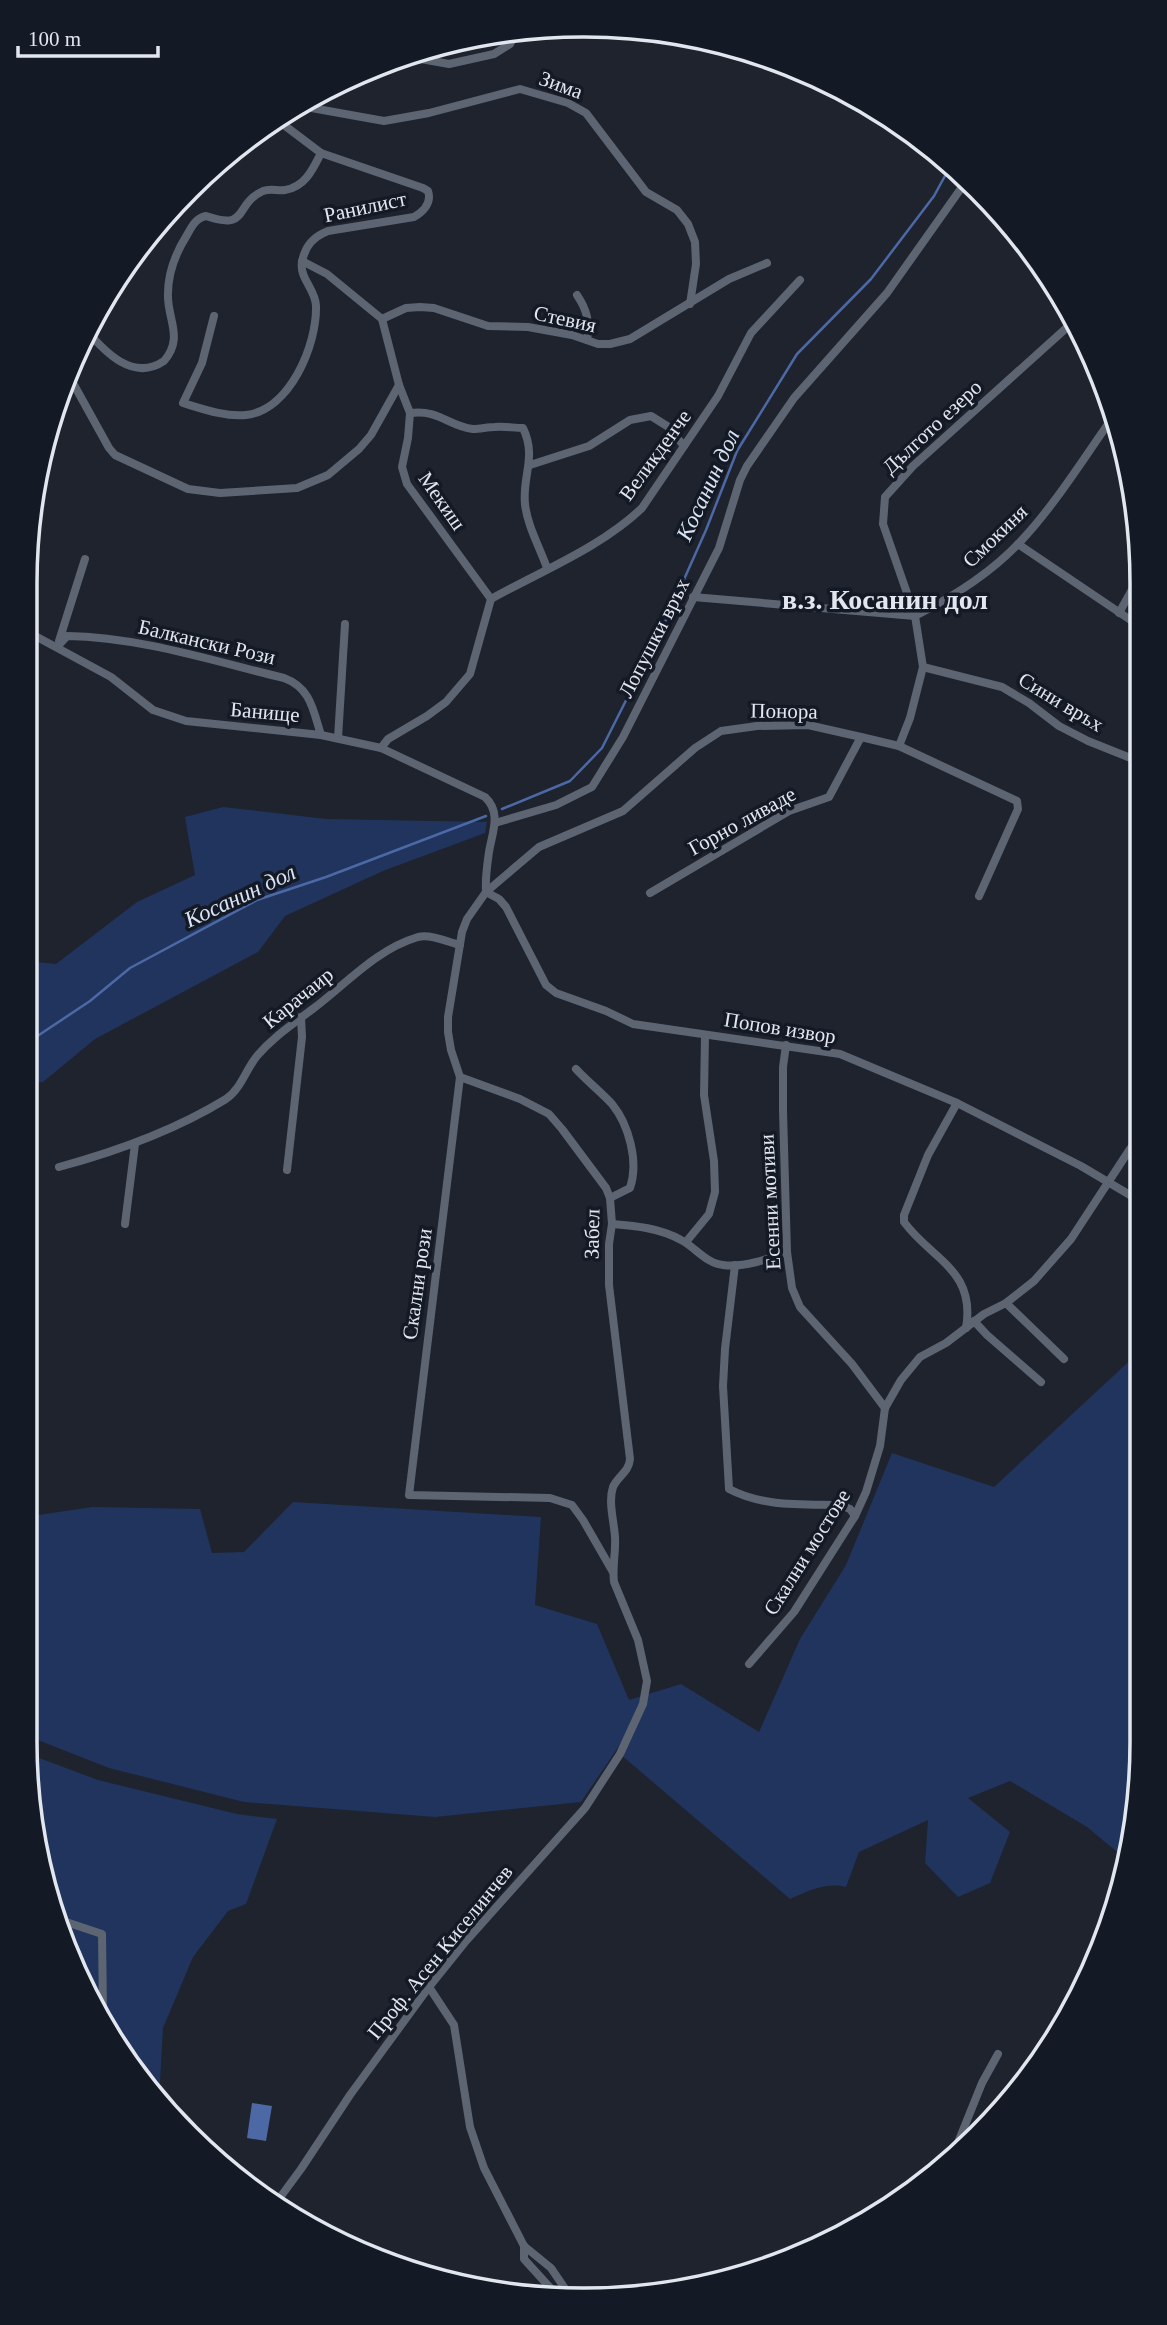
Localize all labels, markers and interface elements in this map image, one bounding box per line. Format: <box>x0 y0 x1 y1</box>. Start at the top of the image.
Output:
scale bar <box>18 14 158 58</box>
text: 100 m <box>28 27 81 51</box>
street label: Зима <box>536 66 587 104</box>
street label: Ранилист <box>322 187 408 227</box>
street label: Стевия <box>532 301 599 337</box>
street label: Дългото езеро <box>877 375 987 479</box>
street label: Великденче <box>614 405 696 505</box>
water label: Косанин дол <box>671 425 745 545</box>
street label: Мекиш <box>413 467 471 535</box>
street label: Смокиня <box>958 499 1032 572</box>
street label: Лопушки връх <box>614 574 695 702</box>
district label: в.з. Косанин дол <box>782 584 988 615</box>
street label: Балкански Рози <box>136 615 278 669</box>
street label: Сини връх <box>1014 667 1108 737</box>
street label: Банище <box>229 697 301 727</box>
street label: Понора <box>750 698 818 724</box>
street label: Горно ливаде <box>684 782 800 860</box>
water label: Косанин дол <box>180 859 300 933</box>
street label: Карачаир <box>258 962 338 1034</box>
street label: Попов извор <box>722 1007 838 1049</box>
street label: Есенни мотиви <box>754 1134 786 1270</box>
street label: Забел <box>580 1209 604 1259</box>
street label: Скални рози <box>397 1227 437 1341</box>
street label: Скални мостове <box>759 1485 855 1619</box>
street label: Проф. Асен Киселинчев <box>362 1860 518 2044</box>

